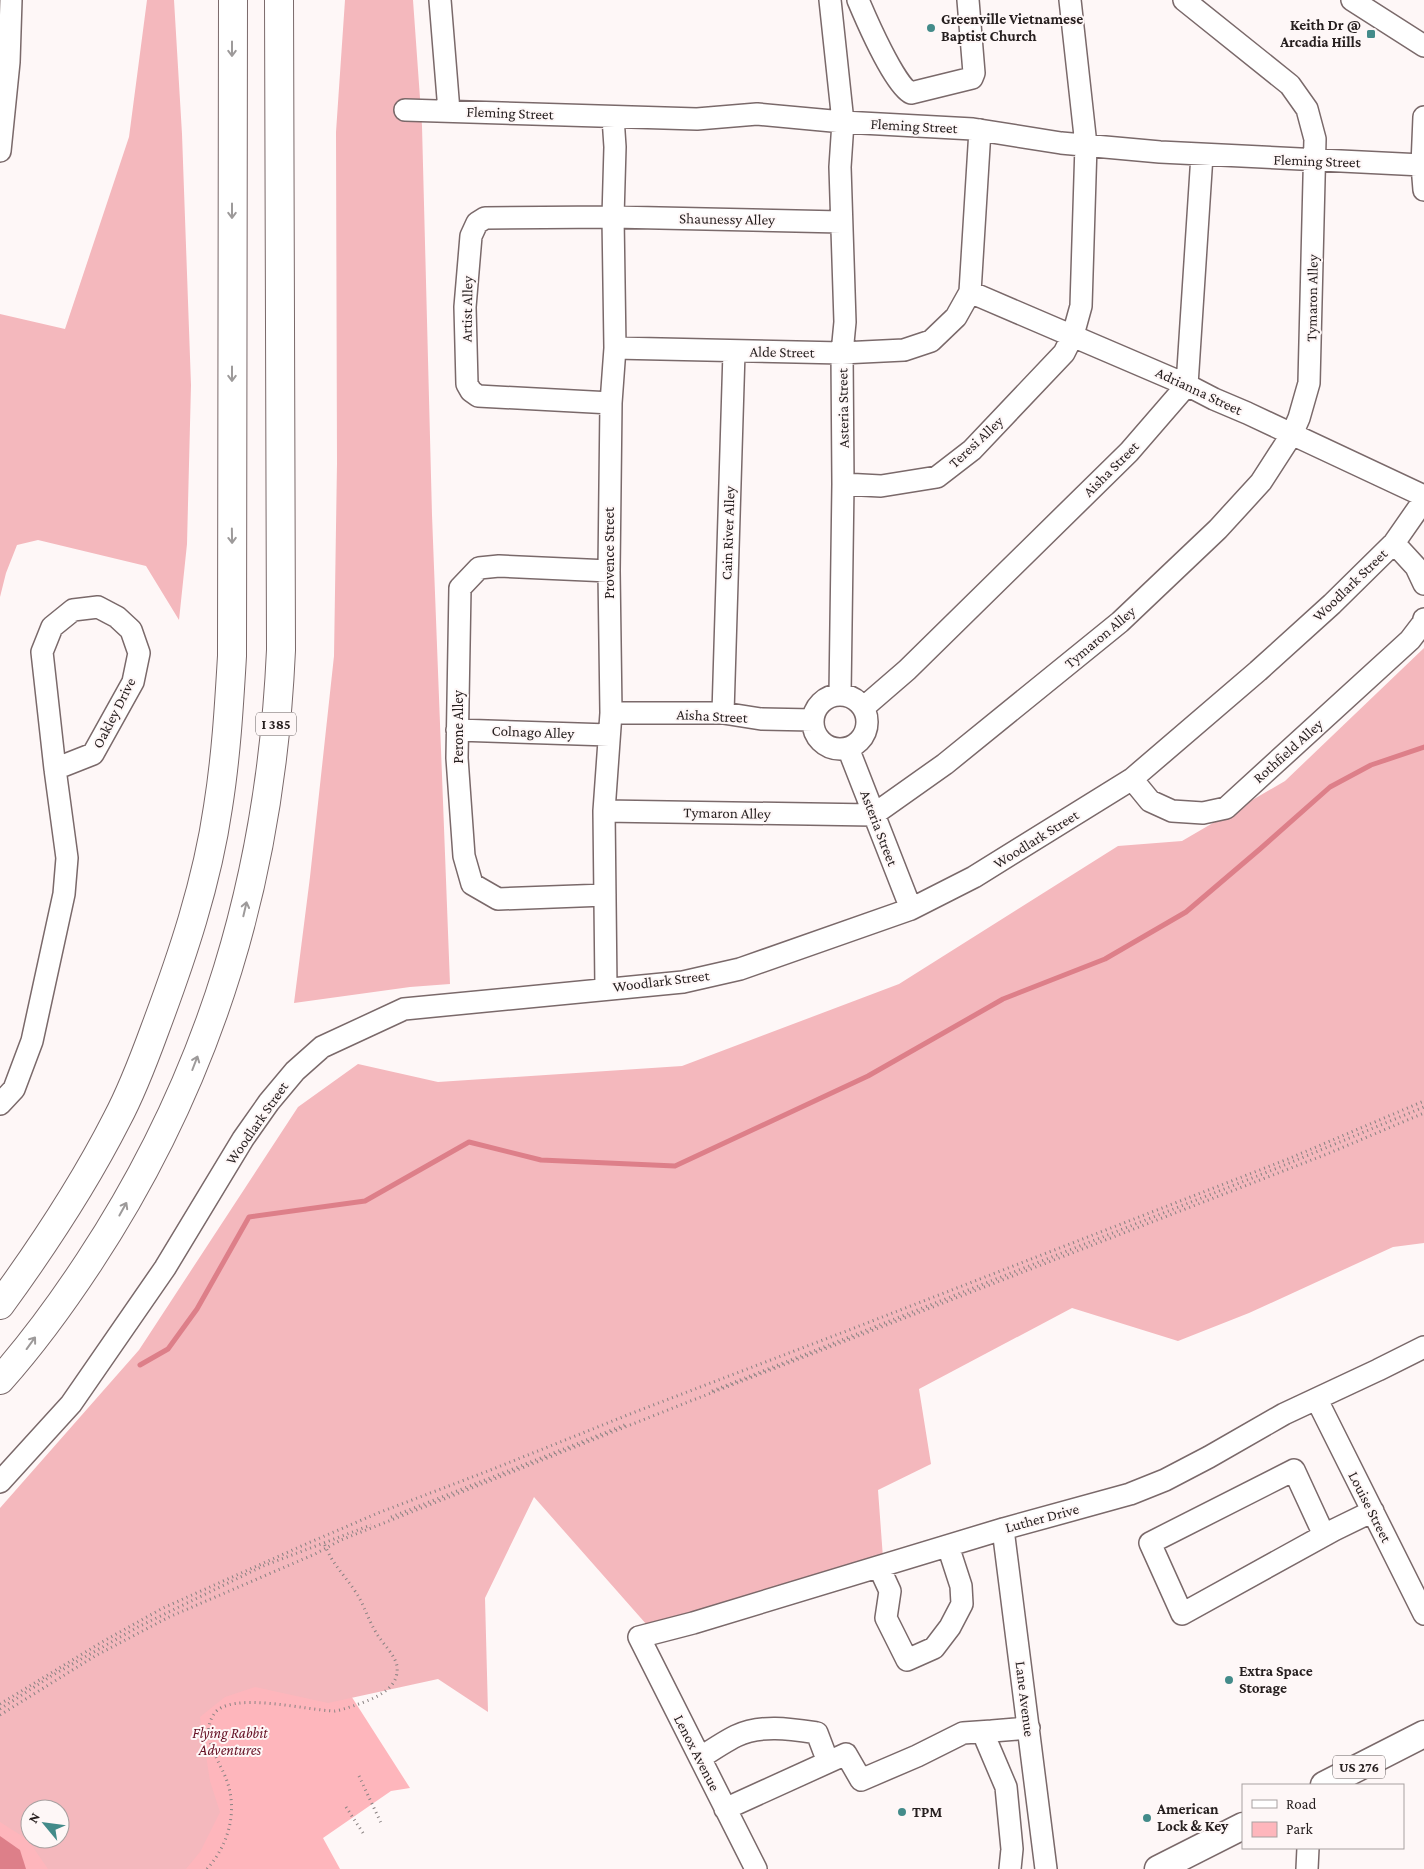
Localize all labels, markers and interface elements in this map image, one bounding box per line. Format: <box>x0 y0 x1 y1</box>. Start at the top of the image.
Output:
place label: Greenville Vietnamese Baptist Church <box>941 11 1083 44</box>
place label: Keith Dr @ Arcadia Hills <box>1279 17 1361 50</box>
marker: Greenville Vietnamese Baptist Church <box>925 22 937 34</box>
marker: Keith Dr @ Arcadia Hills <box>1365 28 1377 40</box>
one-way arrow <box>227 40 237 56</box>
street label: Fleming Street <box>466 103 555 124</box>
street label: Fleming Street <box>870 116 959 137</box>
street label: Fleming Street <box>1273 151 1362 172</box>
one-way arrow <box>227 202 237 219</box>
street label: Shaunessy Alley <box>679 210 775 229</box>
street label: Tymaron Alley <box>1303 254 1322 342</box>
street label: Artist Alley <box>458 276 477 342</box>
street label: Alde Street <box>749 343 816 361</box>
street label: Adrianna Street <box>1153 364 1246 418</box>
one-way arrow <box>227 365 237 381</box>
street label: Asteria Street <box>834 367 852 448</box>
street label: Teresi Alley <box>946 413 1007 472</box>
street label: Aisha Street <box>1080 437 1143 500</box>
street label: Cain River Alley <box>718 486 739 580</box>
street label: Provence Street <box>601 506 617 599</box>
one-way arrow <box>228 528 237 544</box>
street label: Woodlark Street <box>1309 545 1391 624</box>
street label: Tymaron Alley <box>1061 603 1139 672</box>
street label: Oakley Drive <box>89 675 140 751</box>
street label: Perone Alley <box>450 690 467 764</box>
street label: Aisha Street <box>676 706 749 726</box>
road number: I 385 <box>256 712 296 736</box>
street label: Rothfield Alley <box>1250 716 1327 787</box>
street label: Colnago Alley <box>491 723 575 742</box>
street label: Asteria Street <box>857 788 901 869</box>
street label: Tymaron Alley <box>683 804 771 823</box>
street label: Woodlark Street <box>991 806 1082 872</box>
one-way arrow <box>241 901 251 917</box>
street label: Woodlark Street <box>612 967 711 995</box>
one-way arrow <box>191 1056 200 1071</box>
street label: Woodlark Street <box>223 1078 292 1167</box>
one-way arrow <box>118 1201 128 1216</box>
one-way arrow <box>26 1337 37 1350</box>
street label: Louise Street <box>1345 1469 1395 1546</box>
street label: Luther Drive <box>1003 1500 1081 1536</box>
street label: Lane Avenue <box>1012 1660 1038 1738</box>
place label: Extra Space Storage <box>1239 1663 1313 1696</box>
marker: Extra Space Storage <box>1223 1674 1235 1686</box>
street label: Lenox Avenue <box>671 1712 723 1794</box>
park label: Flying Rabbit Adventures <box>192 1725 268 1758</box>
road number: US 276 <box>1333 1755 1385 1778</box>
legend <box>1242 1784 1404 1849</box>
text: Road <box>1286 1796 1317 1812</box>
north arrow <box>20 1799 70 1849</box>
place label: American Lock & Key <box>1156 1801 1229 1834</box>
place label: TPM <box>912 1804 942 1820</box>
marker: TPM <box>896 1806 908 1818</box>
text: N <box>24 1809 43 1826</box>
marker: American Lock & Key <box>1141 1812 1153 1824</box>
text: Park <box>1286 1821 1313 1837</box>

